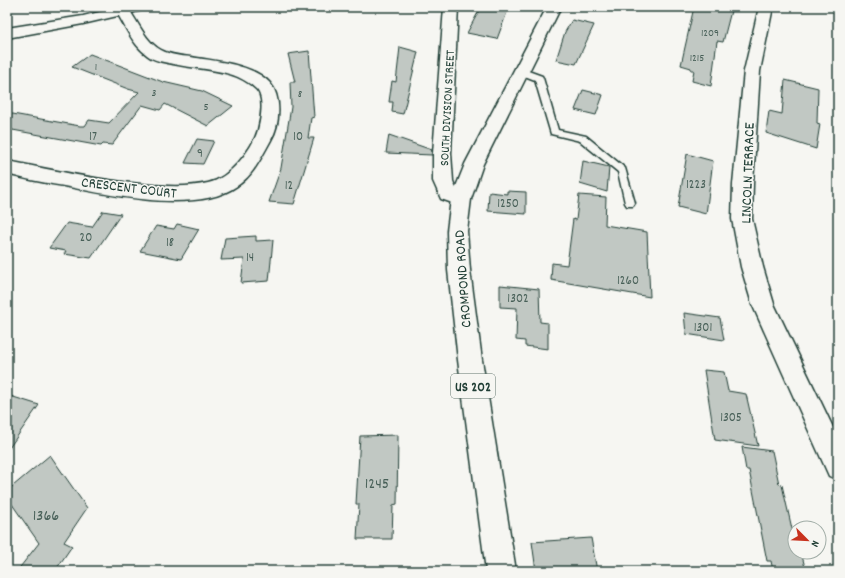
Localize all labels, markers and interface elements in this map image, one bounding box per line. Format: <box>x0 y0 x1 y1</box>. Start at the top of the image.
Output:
house number: 1209 <box>701 26 719 42</box>
street label: SOUTH DIVISION STREET <box>436 50 461 167</box>
house number: 1215 <box>690 51 704 67</box>
house number: 1 <box>95 60 97 76</box>
house number: 3 <box>152 86 157 102</box>
house number: 8 <box>298 87 302 103</box>
house number: 5 <box>203 100 209 116</box>
street label: LINCOLN TERRACE <box>736 122 762 224</box>
house number: 17 <box>89 128 97 147</box>
house number: 10 <box>293 128 303 147</box>
house number: 9 <box>197 145 203 164</box>
street label: CRESCENT COURT <box>80 172 178 206</box>
house number: 1223 <box>686 176 706 195</box>
house number: 12 <box>285 177 293 196</box>
house number: 1250 <box>497 195 519 214</box>
house number: 20 <box>80 229 92 248</box>
street label: CROMPOND ROAD <box>450 229 478 328</box>
house number: 18 <box>166 234 174 253</box>
house number: 14 <box>246 249 254 268</box>
house number: 1260 <box>617 272 639 291</box>
house number: 1302 <box>507 290 529 309</box>
house number: 1301 <box>694 319 712 338</box>
road number: US 202 <box>451 374 495 398</box>
house number: 1305 <box>720 409 742 428</box>
house number: 1245 <box>365 473 389 496</box>
house number: 1366 <box>33 505 59 528</box>
north arrow <box>787 520 827 560</box>
text: N <box>806 538 823 550</box>

